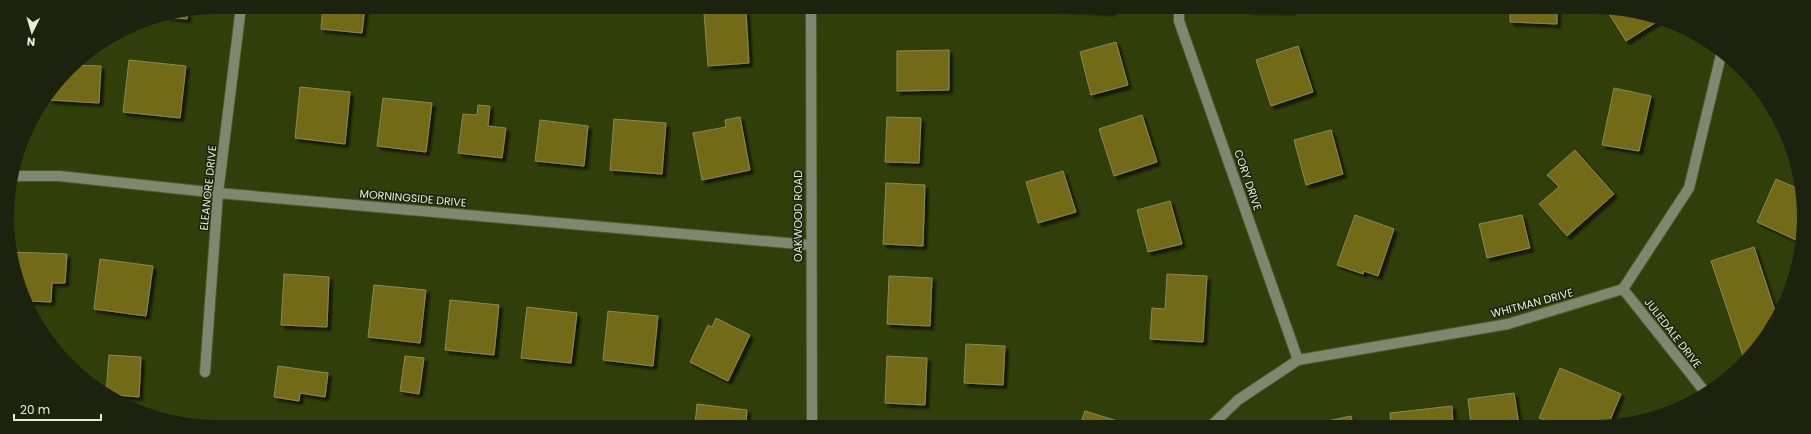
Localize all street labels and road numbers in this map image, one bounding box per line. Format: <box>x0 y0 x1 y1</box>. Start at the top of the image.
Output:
street label: ELEANORE DRIVE <box>196 145 220 231</box>
street label: CORY DRIVE <box>1230 147 1266 213</box>
street label: OAKWOOD ROAD <box>790 170 806 262</box>
street label: MORNINGSIDE DRIVE <box>359 185 467 211</box>
street label: WHITMAN DRIVE <box>1489 284 1575 322</box>
street label: JULIEDALE DRIVE <box>1640 295 1706 371</box>

